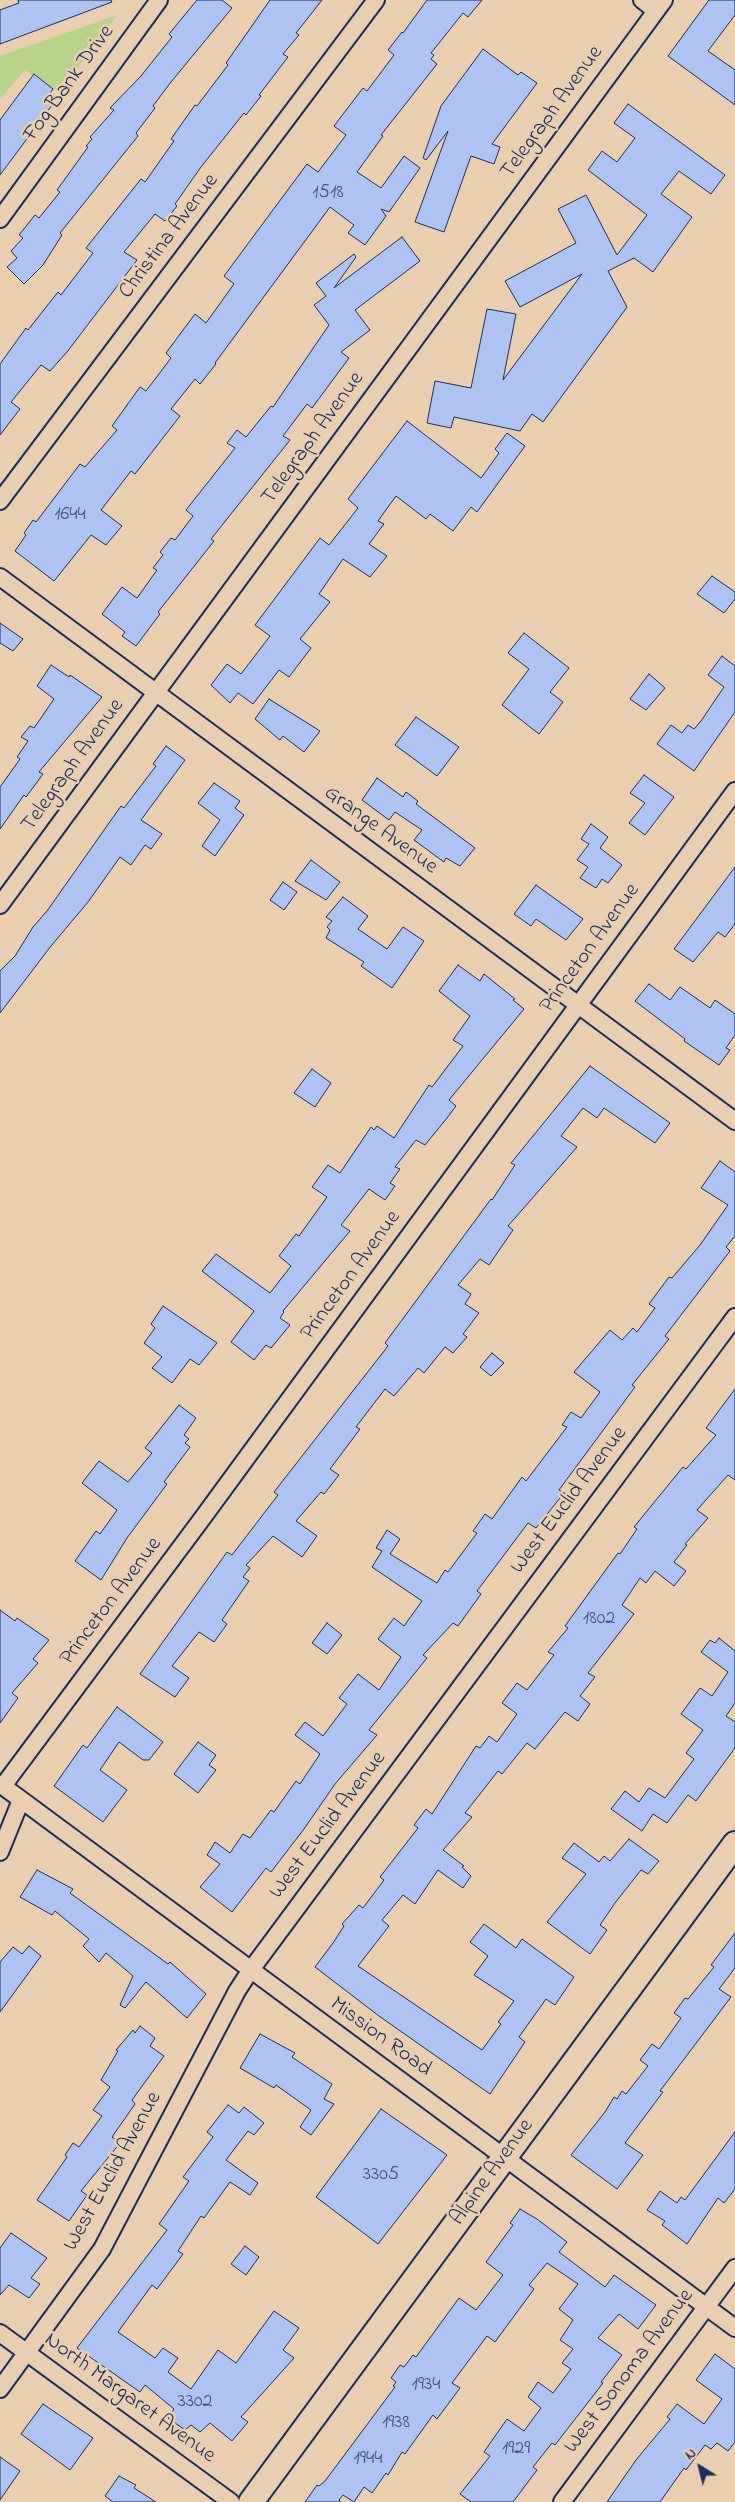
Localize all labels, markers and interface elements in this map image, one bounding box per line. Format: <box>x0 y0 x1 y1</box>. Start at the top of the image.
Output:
street label: Fog Bank Drive <box>19 21 121 147</box>
street label: Telegraph Avenue <box>496 41 610 185</box>
street label: Christina Avenue <box>114 169 226 305</box>
house number: 1518 <box>312 182 344 206</box>
street label: Telegraph Avenue <box>257 367 371 511</box>
house number: 1644 <box>54 504 86 528</box>
street label: Telegraph Avenue <box>17 694 131 838</box>
street label: Grange Avenue <box>318 781 442 881</box>
street label: Princeton Avenue <box>535 879 647 1019</box>
street label: Princeton Avenue <box>296 1206 408 1346</box>
street label: West Euclid Avenue <box>506 1422 634 1580</box>
street label: Princeton Avenue <box>55 1533 169 1671</box>
house number: 1802 <box>583 1608 615 1632</box>
street label: West Euclid Avenue <box>265 1747 393 1905</box>
street label: Mission Road <box>324 1992 436 2084</box>
street label: West Euclid Avenue <box>59 2088 169 2256</box>
street label: Alpine Avenue <box>446 2115 540 2231</box>
house number: 3305 <box>363 2164 399 2188</box>
street label: West Sonoma Avenue <box>560 2285 700 2459</box>
street label: North Margaret Avenue <box>38 2328 220 2470</box>
house number: 1934 <box>412 2374 440 2398</box>
house number: 3302 <box>177 2391 213 2415</box>
house number: 1938 <box>382 2412 410 2436</box>
house number: 1929 <box>502 2438 530 2462</box>
north arrow <box>675 2442 725 2492</box>
text: N <box>681 2443 701 2466</box>
house number: 1944 <box>354 2448 382 2472</box>

